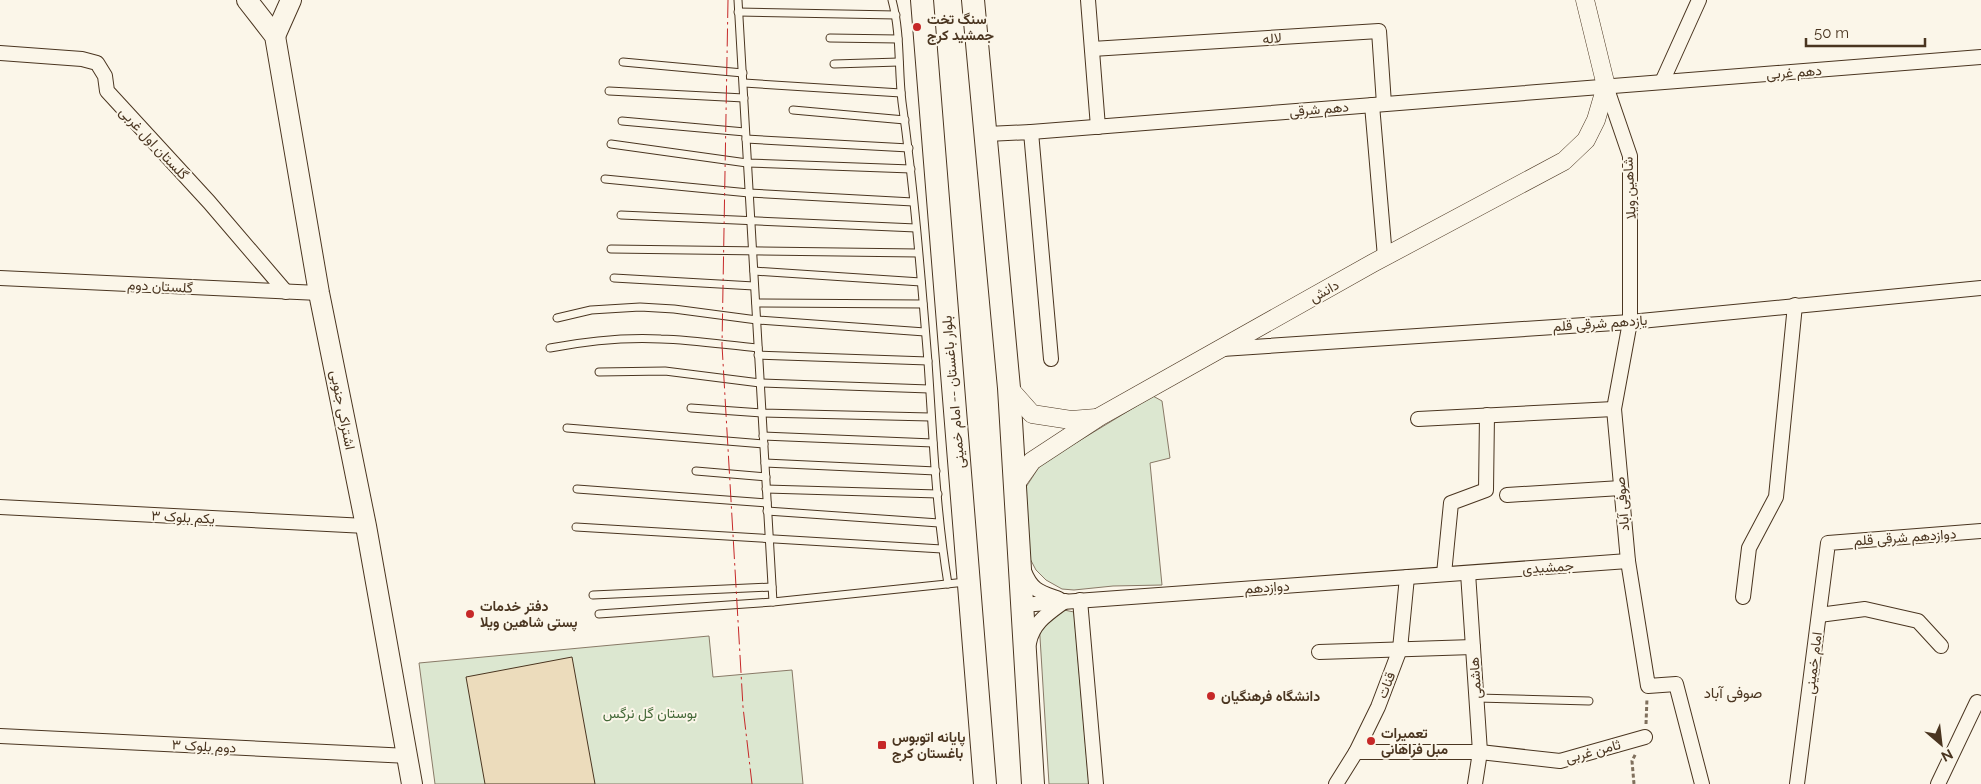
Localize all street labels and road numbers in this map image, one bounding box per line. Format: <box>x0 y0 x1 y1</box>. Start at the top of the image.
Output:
street label: لاله <box>1262 29 1282 47</box>
street label: دهم غربی <box>1766 62 1823 83</box>
street label: دهم شرقی <box>1288 98 1350 121</box>
street label: گلستان اول غربی <box>115 103 192 184</box>
street label: شاهین ویلا <box>1619 156 1640 220</box>
street label: گلستان دوم <box>127 276 193 297</box>
street label: دانش <box>1306 276 1342 306</box>
street label: یازدهم شرقی قلم <box>1552 312 1648 335</box>
street label: بلوار باغستان -- امام خمینی <box>938 315 969 469</box>
street label: اشتراکی جنوبی <box>326 369 359 451</box>
street label: صوفی آباد <box>1612 476 1633 532</box>
street label: یکم بلوک ۳ <box>151 507 215 528</box>
street label: دوازدهم شرقی قلم <box>1853 525 1957 550</box>
street label: جمشیدی <box>1522 557 1574 578</box>
street label: دوازدهم <box>1244 577 1290 598</box>
street label: امام خمینی <box>1801 631 1826 695</box>
street label: هاشمی <box>1466 656 1485 699</box>
street label: قنات <box>1374 670 1398 700</box>
street label: دوم بلوک ۳ <box>171 736 237 757</box>
street label: ثامن غربی <box>1564 736 1623 767</box>

